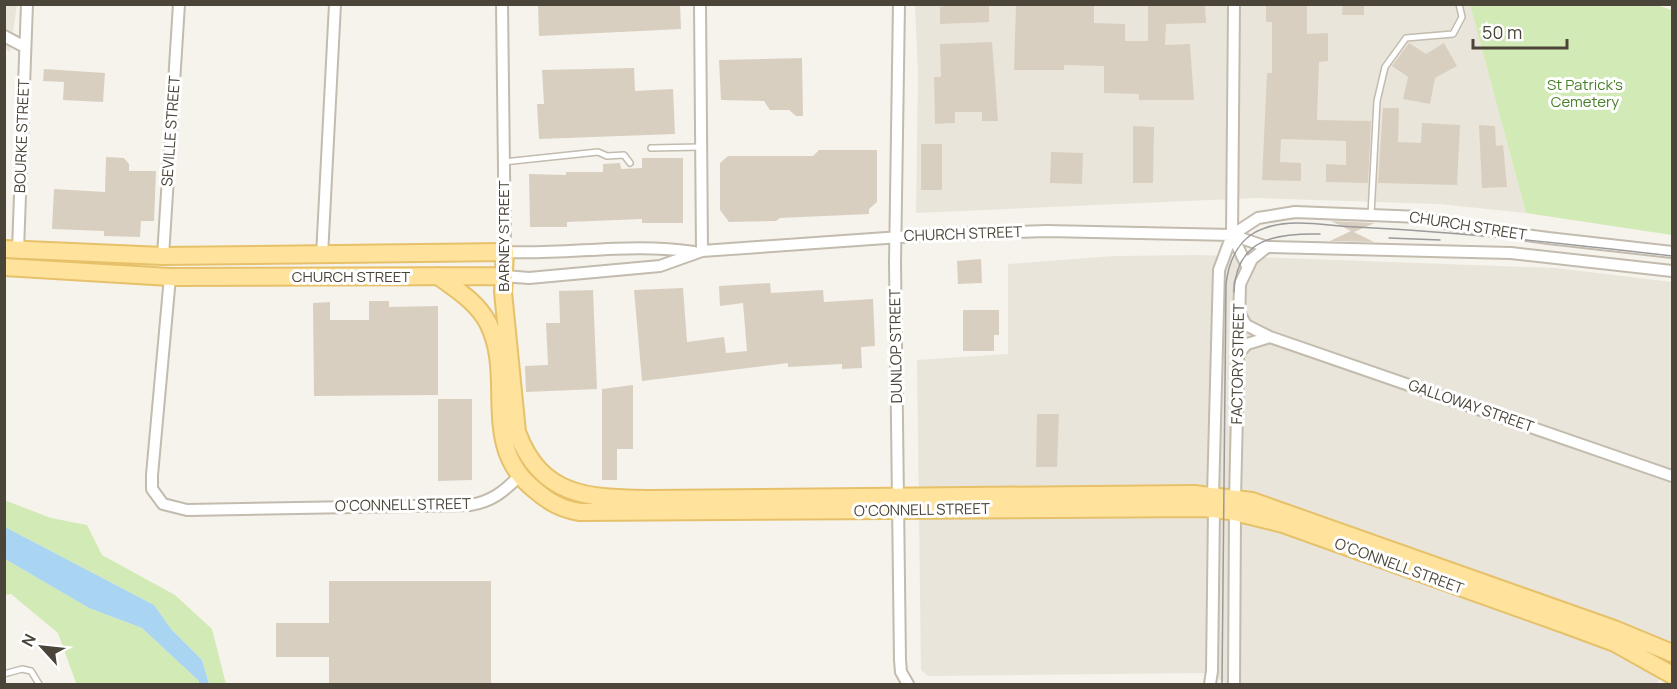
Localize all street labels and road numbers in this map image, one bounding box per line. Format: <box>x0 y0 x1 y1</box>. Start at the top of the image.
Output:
street label: SEVILLE STREET <box>156 75 185 187</box>
street label: BOURKE STREET <box>9 79 34 193</box>
street label: BARNEY STREET <box>493 180 514 292</box>
street label: CHURCH STREET <box>1408 206 1528 245</box>
street label: CHURCH STREET <box>903 221 1023 246</box>
street label: CHURCH STREET <box>292 266 410 287</box>
street label: DUNLOP STREET <box>884 288 907 404</box>
street label: FACTORY STREET <box>1226 303 1249 425</box>
street label: GALLOWAY STREET <box>1406 374 1537 437</box>
street label: O'CONNELL STREET <box>335 493 471 516</box>
street label: O'CONNELL STREET <box>854 498 990 521</box>
street label: O'CONNELL STREET <box>1332 532 1467 599</box>

